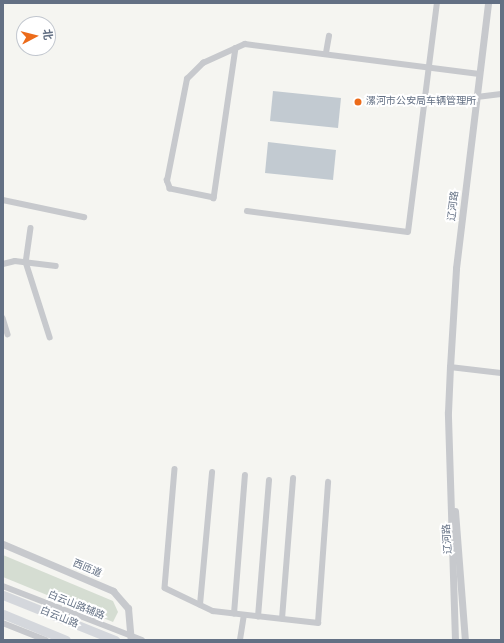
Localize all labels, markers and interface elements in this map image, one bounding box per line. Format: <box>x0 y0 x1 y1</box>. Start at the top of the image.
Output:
north arrow <box>16 16 56 56</box>
text: 北 <box>39 28 56 41</box>
place label: 漯河市公安局车辆管理所 <box>366 96 476 108</box>
marker: 漯河市公安局车辆管理所 <box>353 97 363 107</box>
street label: 辽河路 <box>446 190 462 222</box>
street label: 辽河路 <box>441 524 455 554</box>
street label: 西匝道 <box>71 558 103 580</box>
street label: 白云山路辅路 <box>46 589 106 623</box>
street label: 白云山路 <box>38 605 80 631</box>

